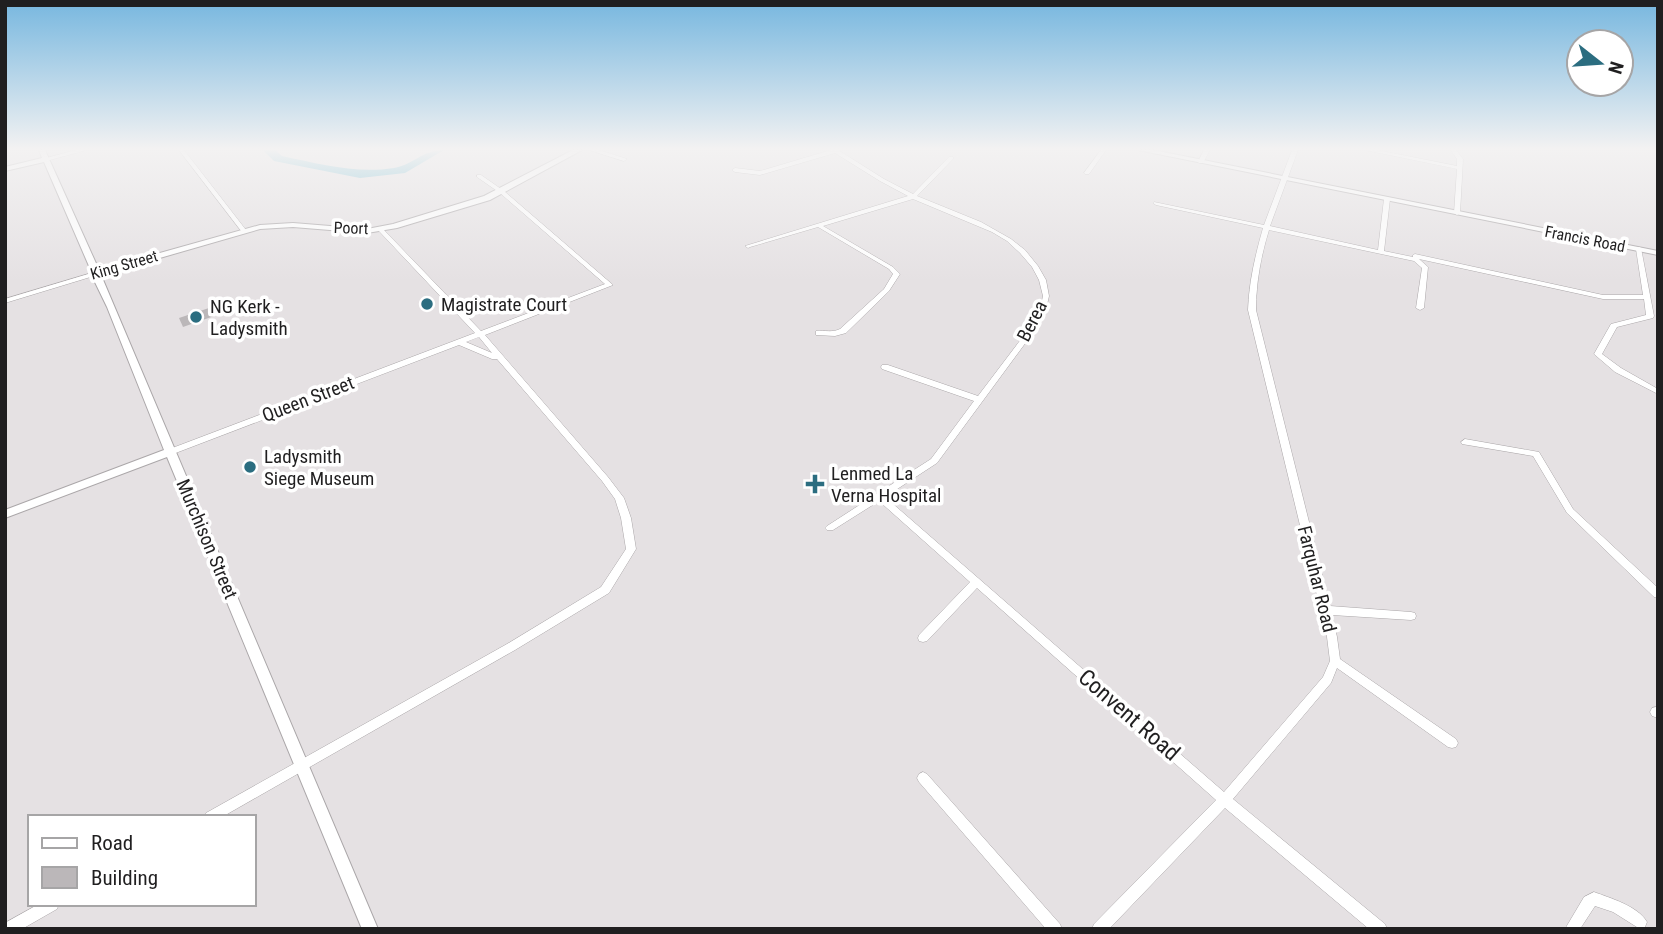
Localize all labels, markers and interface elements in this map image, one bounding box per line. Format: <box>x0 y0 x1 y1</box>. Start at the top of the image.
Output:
north arrow <box>1565 28 1635 98</box>
text: N <box>1603 59 1628 77</box>
street label: Poort <box>333 218 369 238</box>
street label: Francis Road <box>1543 222 1627 256</box>
street label: King Street <box>88 246 160 284</box>
place label: Magistrate Court <box>441 293 567 316</box>
place label: NG Kerk - Ladysmith <box>210 295 288 340</box>
marker: Magistrate Court <box>419 296 435 312</box>
street label: Berea <box>1012 297 1052 345</box>
marker: NG Kerk - Ladysmith <box>188 309 204 325</box>
street label: Queen Street <box>259 371 357 427</box>
place label: Ladysmith Siege Museum <box>264 445 374 490</box>
marker: Ladysmith Siege Museum <box>242 459 258 475</box>
place label: Lenmed La Verna Hospital <box>831 462 941 507</box>
marker: Lenmed La Verna Hospital <box>805 474 825 494</box>
street label: Murchison Street <box>171 476 243 602</box>
street label: Farquhar Road <box>1293 523 1341 635</box>
street label: Convent Road <box>1073 664 1185 766</box>
legend <box>28 815 256 906</box>
text: Road <box>91 831 133 855</box>
text: Building <box>91 866 158 890</box>

